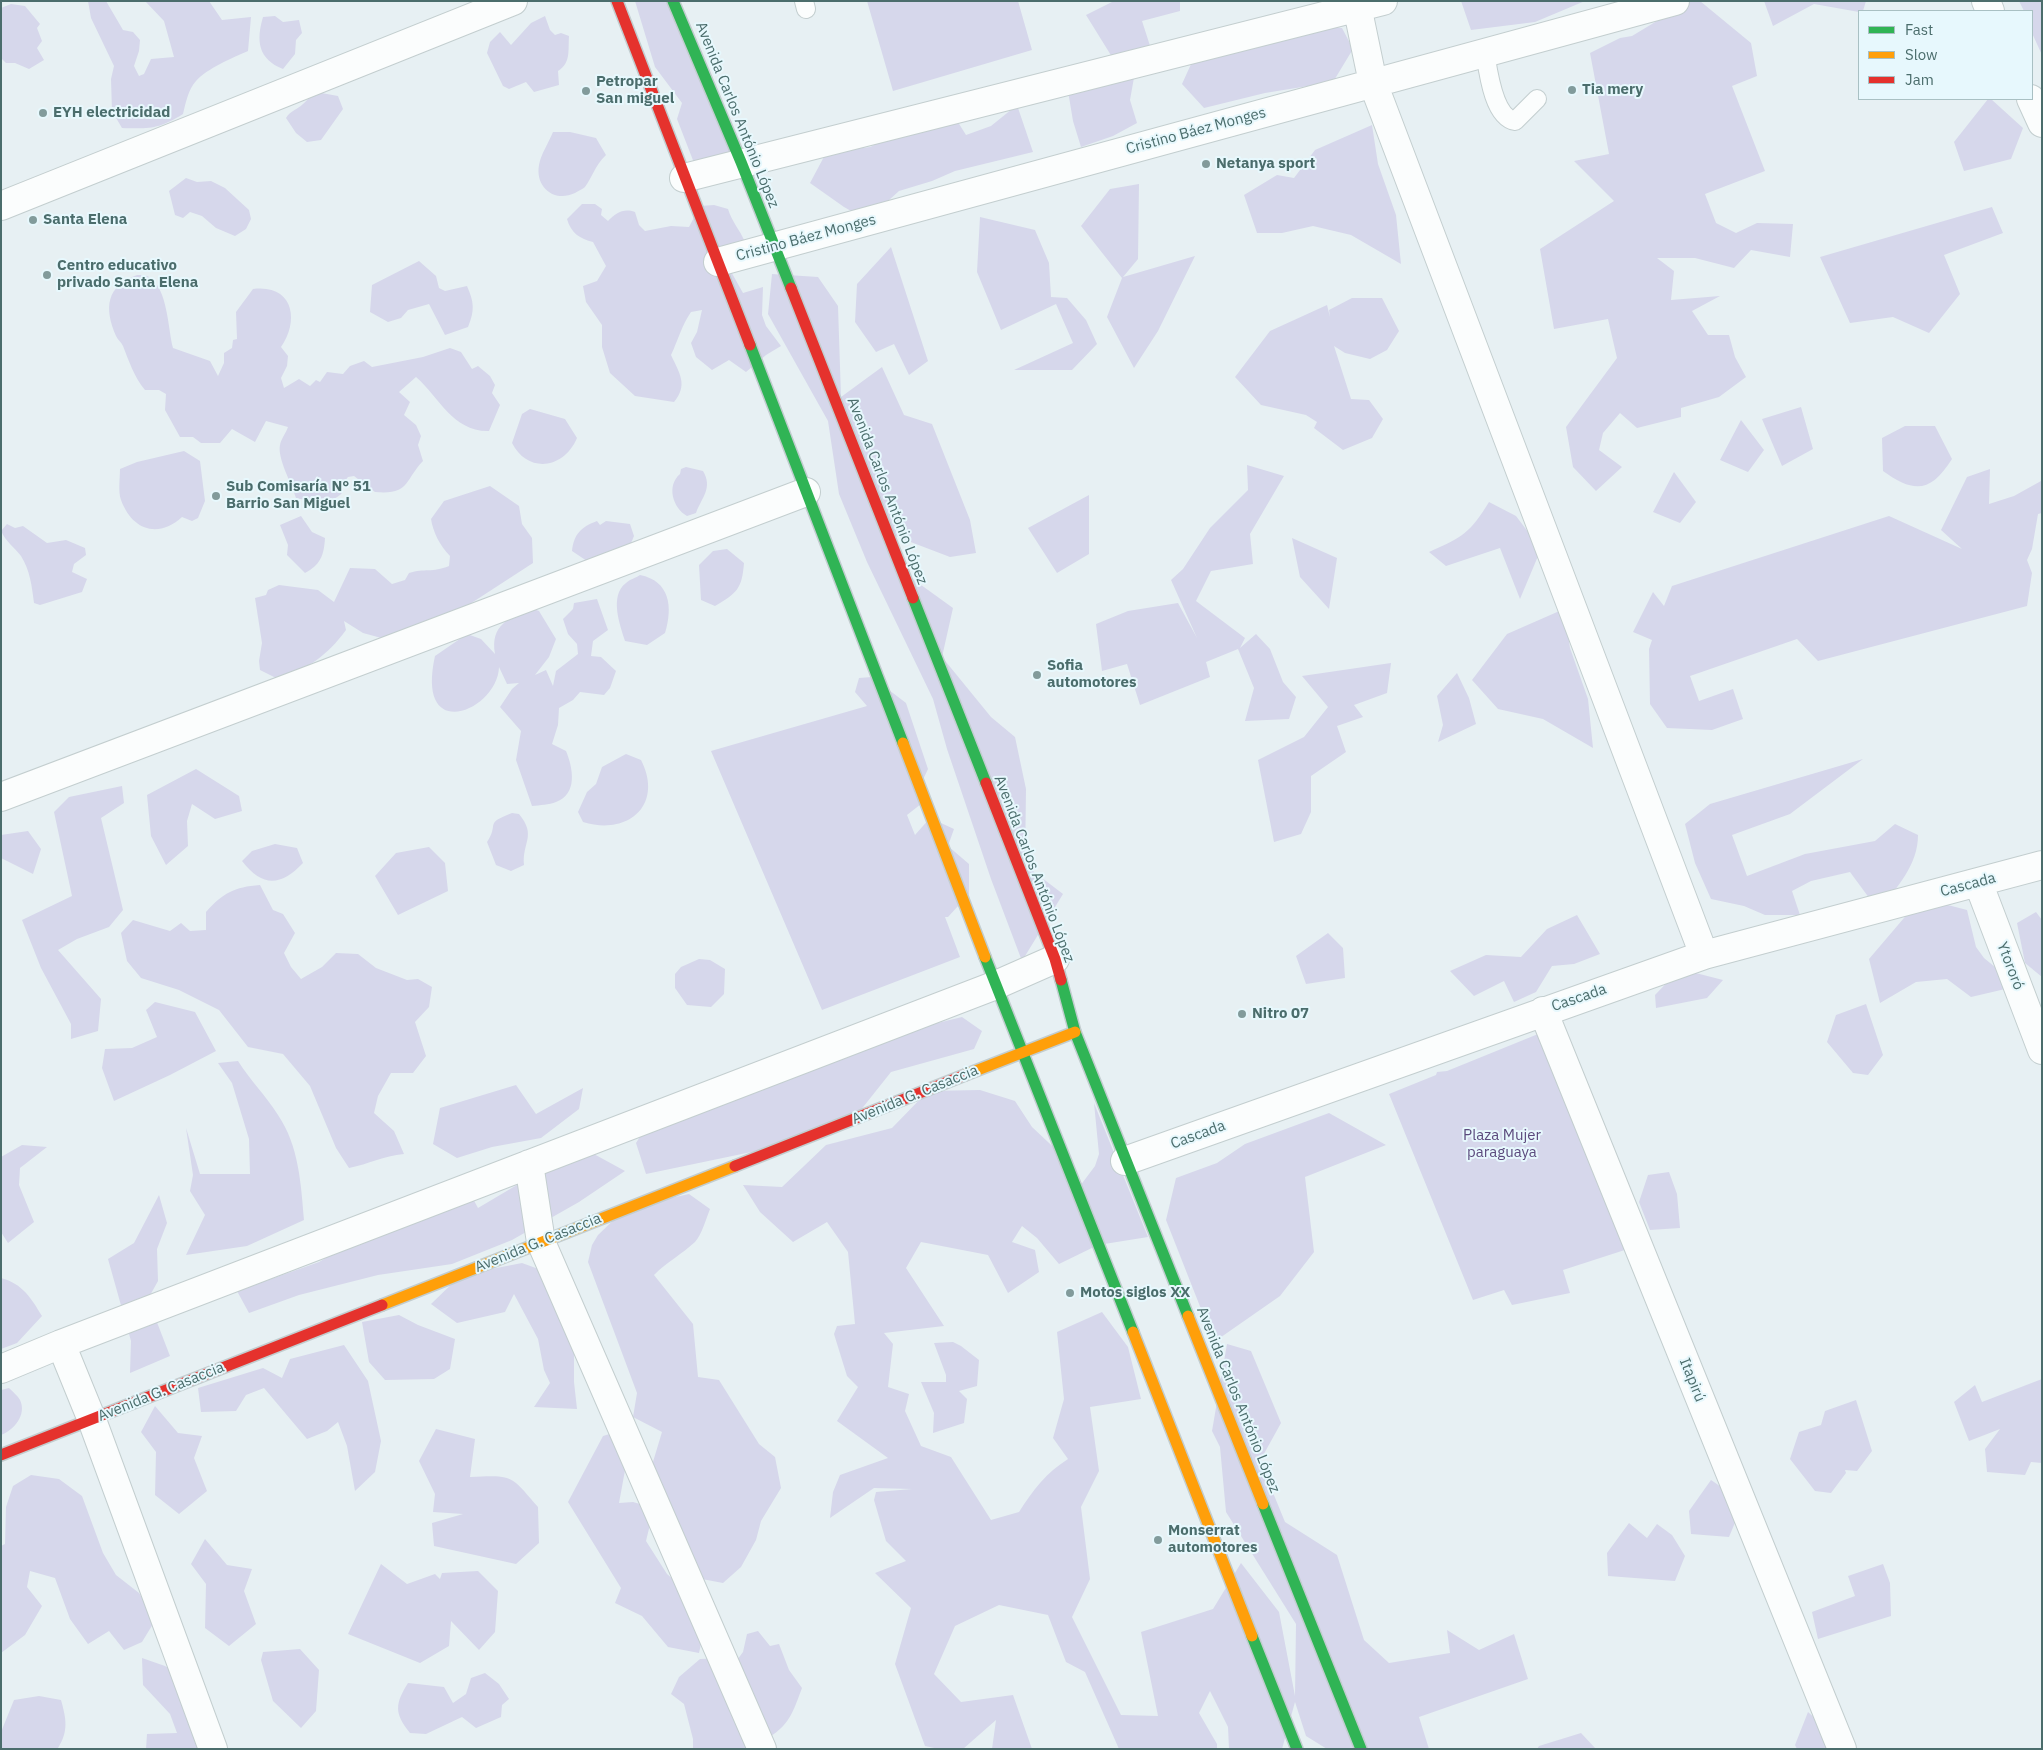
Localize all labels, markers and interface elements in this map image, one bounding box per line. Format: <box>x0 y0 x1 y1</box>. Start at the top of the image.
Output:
legend <box>1858 10 2033 100</box>
street label: Avenida Carlos António López <box>691 19 783 211</box>
text: Fast <box>1905 20 1933 39</box>
text: Slow <box>1905 45 1938 64</box>
text: Jam <box>1905 70 1934 89</box>
place label: Petropar San miguel <box>596 73 674 108</box>
place label: Tia mery <box>1582 81 1643 99</box>
marker: Tia mery <box>1566 84 1578 96</box>
marker: Petropar San miguel <box>580 85 592 97</box>
place label: EYH electricidad <box>53 104 170 122</box>
street label: Cristino Báez Monges <box>1124 104 1268 158</box>
marker: EYH electricidad <box>37 107 49 119</box>
place label: Netanya sport <box>1216 155 1315 173</box>
marker: Netanya sport <box>1200 158 1212 170</box>
place label: Santa Elena <box>43 211 127 229</box>
street label: Cristino Báez Monges <box>734 211 878 265</box>
marker: Santa Elena <box>27 214 39 226</box>
place label: Centro educativo privado Santa Elena <box>57 257 198 292</box>
marker: Centro educativo privado Santa Elena <box>41 269 53 281</box>
street label: Avenida Carlos António López <box>843 395 931 587</box>
place label: Sub Comisaría N° 51 Barrio San Miguel <box>226 478 371 513</box>
marker: Sub Comisaría N° 51 Barrio San Miguel <box>210 490 222 502</box>
place label: Sofia automotores <box>1047 657 1137 692</box>
marker: Sofia automotores <box>1031 669 1043 681</box>
street label: Avenida Carlos António López <box>990 773 1078 965</box>
street label: Cascada <box>1938 869 1998 901</box>
street label: Ytororó <box>1993 939 2027 993</box>
street label: Cascada <box>1549 980 1609 1016</box>
place label: Nitro 07 <box>1252 1005 1309 1023</box>
marker: Nitro 07 <box>1236 1008 1248 1020</box>
street label: Avenida G. Casaccia <box>849 1061 981 1129</box>
street label: Cascada <box>1168 1117 1228 1153</box>
park label: Plaza Mujer paraguaya <box>1463 1127 1541 1162</box>
street label: Avenida G. Casaccia <box>472 1209 604 1277</box>
place label: Motos siglos XX <box>1080 1284 1190 1302</box>
marker: Motos siglos XX <box>1064 1287 1076 1299</box>
street label: Avenida Carlos António López <box>1192 1304 1284 1496</box>
street label: Itapirú <box>1675 1355 1709 1405</box>
street label: Avenida G. Casaccia <box>95 1358 227 1426</box>
place label: Monserrat automotores <box>1168 1522 1258 1557</box>
marker: Monserrat automotores <box>1152 1534 1164 1546</box>

